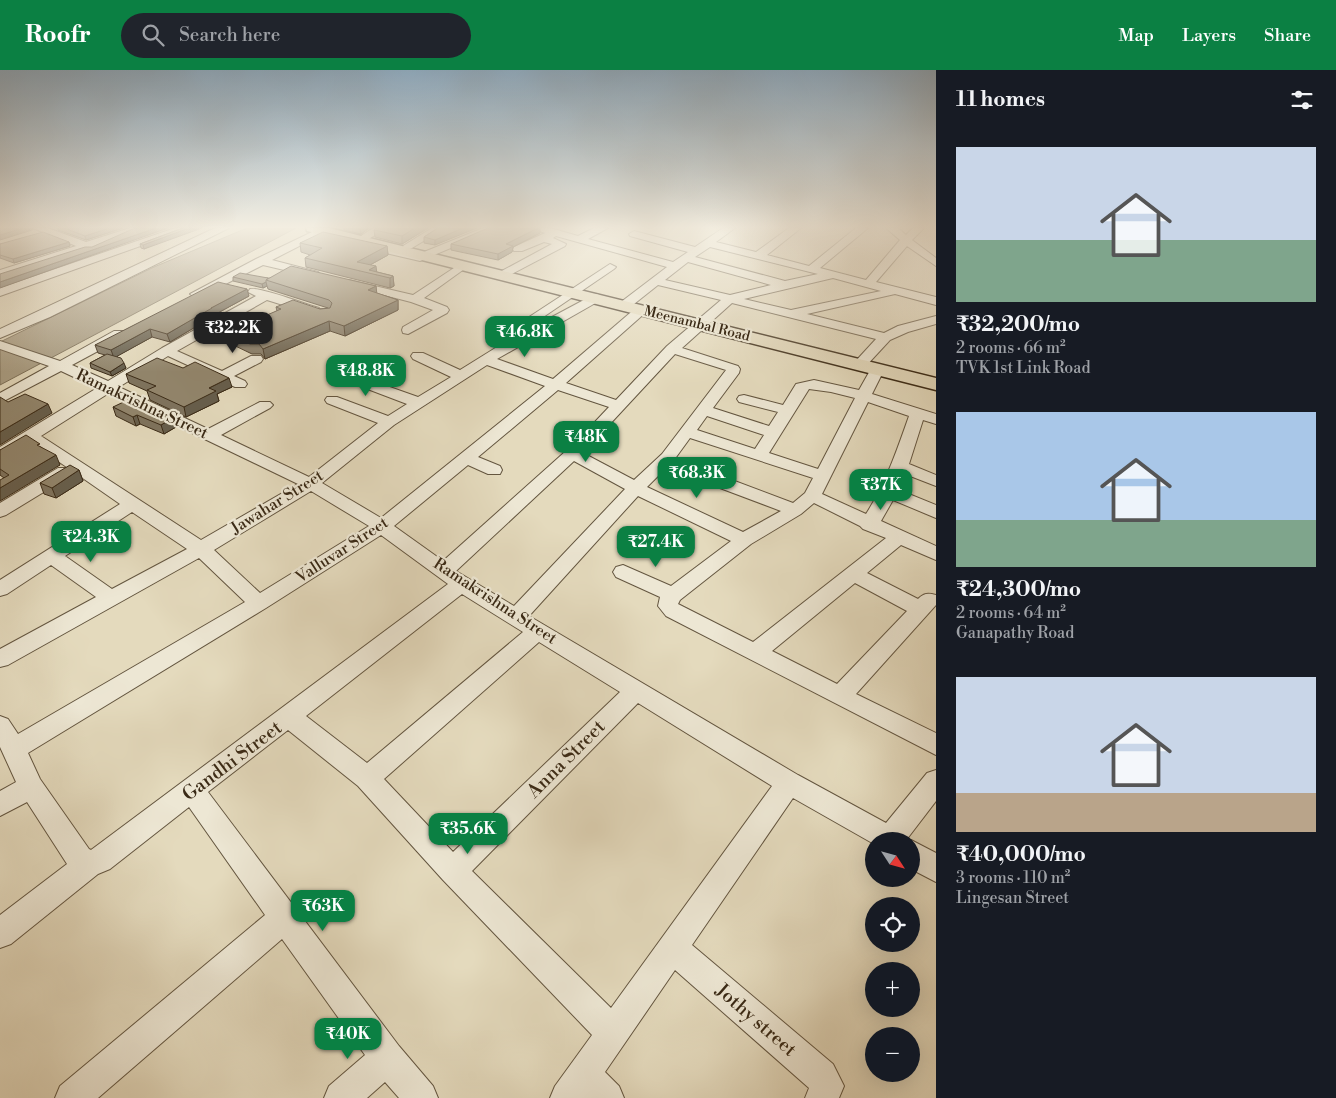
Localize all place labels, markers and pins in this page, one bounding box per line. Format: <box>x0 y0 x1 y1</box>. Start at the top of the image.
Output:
pin: ₹32.2K <box>192 312 274 354</box>
pin: ₹46.8K <box>484 316 566 358</box>
pin: ₹48.8K <box>325 354 407 397</box>
pin: ₹48K <box>556 420 616 463</box>
pin: ₹68.3K <box>656 456 738 499</box>
pin: ₹37K <box>851 468 911 511</box>
pin: ₹24.3K <box>50 520 132 563</box>
pin: ₹27.4K <box>615 526 697 568</box>
pin: ₹35.6K <box>427 812 509 855</box>
pin: ₹63K <box>293 890 353 932</box>
pin: ₹40K <box>318 1018 378 1060</box>

